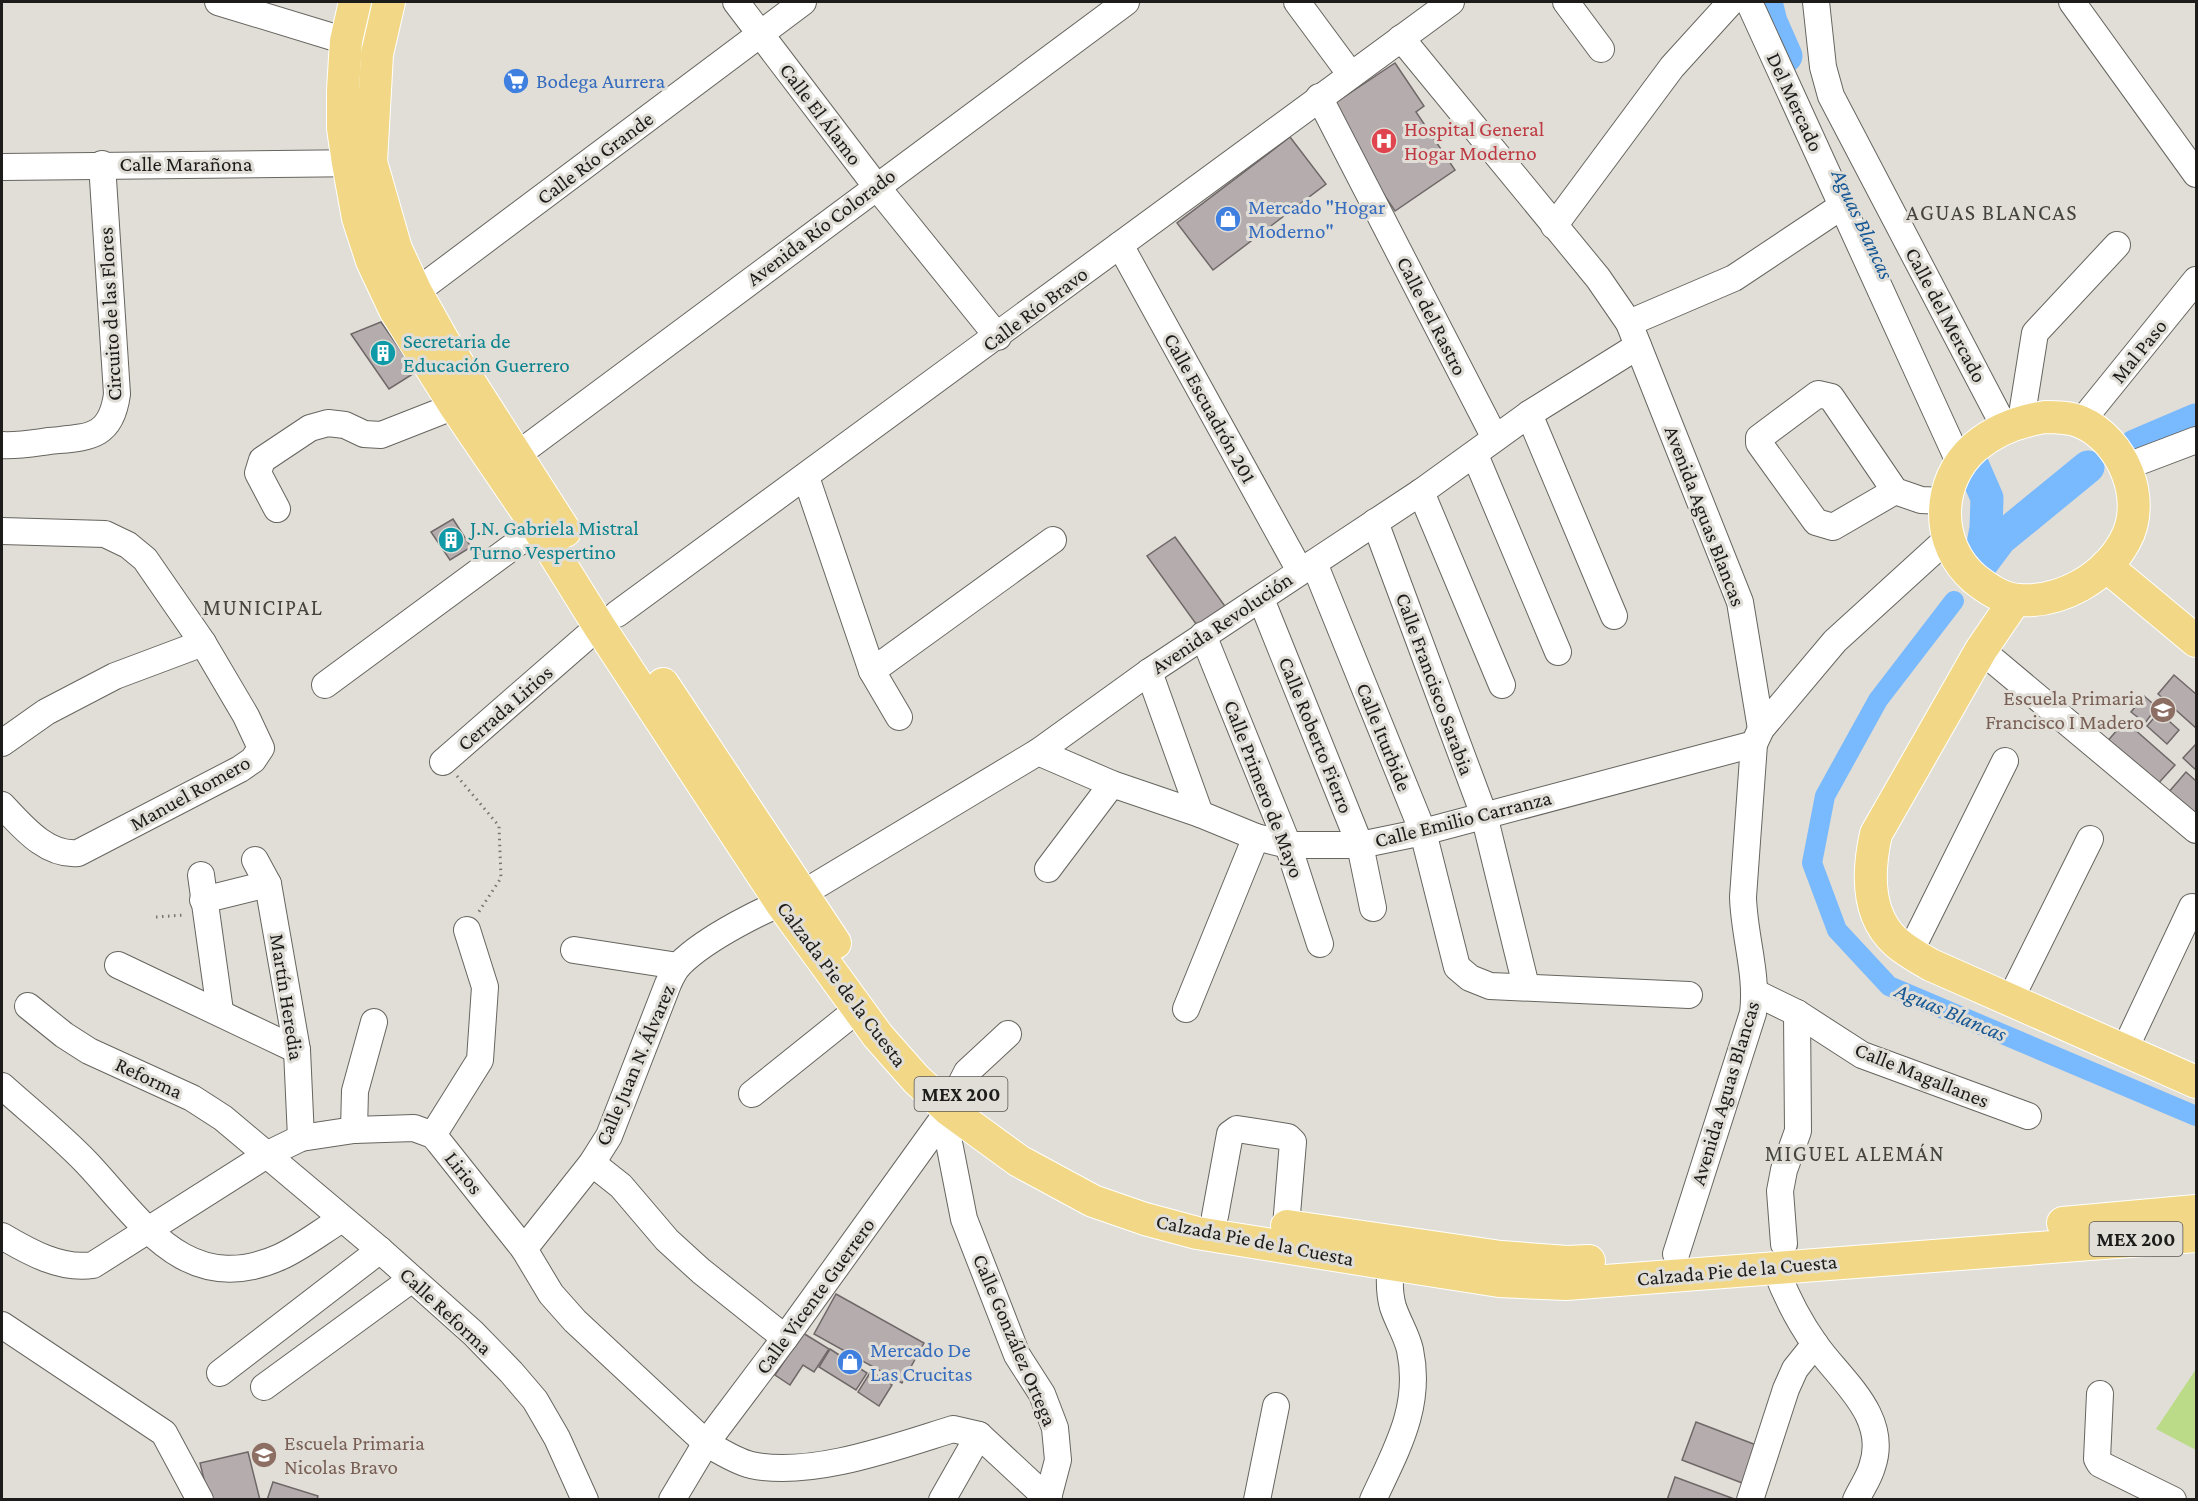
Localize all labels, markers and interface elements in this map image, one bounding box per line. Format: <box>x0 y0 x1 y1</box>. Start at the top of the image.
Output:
street label: Del Mercado <box>1762 49 1828 155</box>
street label: Calle El Álamo <box>775 58 867 170</box>
supermarket icon: Bodega Aurrera <box>501 66 531 96</box>
place label: Bodega Aurrera <box>536 69 666 93</box>
street label: Calle Río Grande <box>532 106 658 210</box>
place label: Hospital General Hogar Moderno <box>1404 117 1544 165</box>
hospital icon: Hospital General Hogar Moderno <box>1369 126 1399 156</box>
street label: Calle Marañona <box>120 152 253 176</box>
street label: Avenida Río Colorado <box>742 163 900 291</box>
water label: Aguas Blancas <box>1826 164 1899 283</box>
place label: Mercado "Hogar Moderno" <box>1248 195 1386 243</box>
district label: AGUAS BLANCAS <box>1906 200 2078 225</box>
shop icon: Mercado "Hogar Moderno" <box>1213 204 1243 234</box>
street label: Circuito de las Flores <box>93 227 127 401</box>
street label: Calle del Mercado <box>1900 243 1992 387</box>
street label: Calle del Rastro <box>1392 253 1472 379</box>
street label: Calle Río Bravo <box>978 262 1092 356</box>
street label: Mal Paso <box>2106 314 2172 388</box>
place label: Secretaria de Educación Guerrero <box>403 329 570 377</box>
street label: Calle Escuadrón 201 <box>1159 329 1261 487</box>
building icon: Secretaria de Educación Guerrero <box>368 338 398 368</box>
street label: Avenida Aguas Blancas <box>1660 422 1750 610</box>
place label: J.N. Gabriela Mistral Turno Vespertino <box>468 516 639 564</box>
building icon: J.N. Gabriela Mistral Turno Vespertino <box>436 525 466 555</box>
street label: Avenida Revolución <box>1147 567 1297 679</box>
street label: Calle Francisco Sarabia <box>1391 590 1479 779</box>
district label: MUNICIPAL <box>203 595 323 620</box>
street label: Calle Roberto Fierro <box>1274 653 1358 817</box>
street label: Cerrada Lirios <box>453 660 557 756</box>
street label: Calle Iturbide <box>1351 679 1417 795</box>
place label: Escuela Primaria Francisco I Madero <box>1985 686 2144 734</box>
school or university icon: Escuela Primaria Francisco I Madero <box>2148 695 2178 725</box>
street label: Calle Primero de Mayo <box>1219 697 1309 881</box>
street label: Manuel Romero <box>126 750 254 836</box>
street label: Calle Emilio Carranza <box>1372 785 1554 853</box>
street label: Calzada Pie de la Cuesta <box>772 897 912 1072</box>
street label: Martín Heredia <box>265 932 309 1062</box>
water label: Aguas Blancas <box>1891 977 2011 1047</box>
street label: Calle Juan N. Álvarez <box>590 981 680 1149</box>
street label: Avenida Aguas Blancas <box>1686 998 1764 1188</box>
street label: Calle Magallanes <box>1851 1037 1993 1113</box>
street label: Reforma <box>112 1052 187 1104</box>
road number: MEX 200 <box>914 1077 1008 1111</box>
district label: MIGUEL ALEMÁN <box>1765 1141 1945 1166</box>
street label: Lirios <box>440 1147 488 1199</box>
street label: Calzada Pie de la Cuesta <box>1154 1209 1356 1271</box>
street label: Calle Vicente Guerrero <box>750 1213 880 1379</box>
road number: MEX 200 <box>2090 1222 2182 1256</box>
street label: Calzada Pie de la Cuesta <box>1636 1249 1838 1291</box>
street label: Calle González Ortega <box>968 1250 1062 1430</box>
street label: Calle Reforma <box>395 1262 497 1360</box>
place label: Mercado De Las Crucitas <box>870 1338 972 1386</box>
shop icon: Mercado De Las Crucitas <box>835 1347 865 1377</box>
place label: Escuela Primaria Nicolas Bravo <box>284 1431 425 1479</box>
school or university icon: Escuela Primaria Nicolas Bravo <box>249 1440 279 1470</box>

